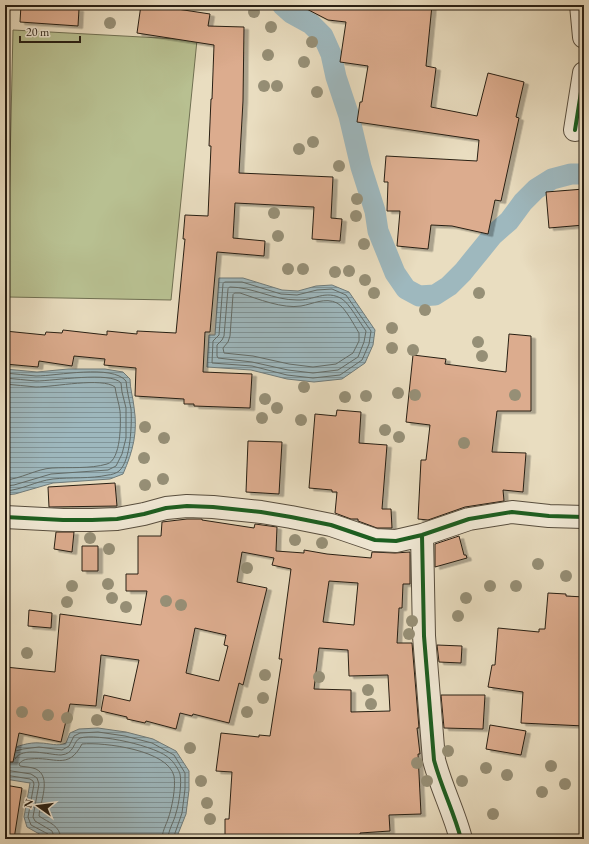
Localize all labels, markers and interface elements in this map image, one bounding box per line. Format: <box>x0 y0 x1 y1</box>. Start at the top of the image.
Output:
scale bar <box>20 18 80 44</box>
text: 20 m <box>26 24 50 40</box>
north arrow <box>18 786 58 826</box>
text: N <box>20 797 36 810</box>

